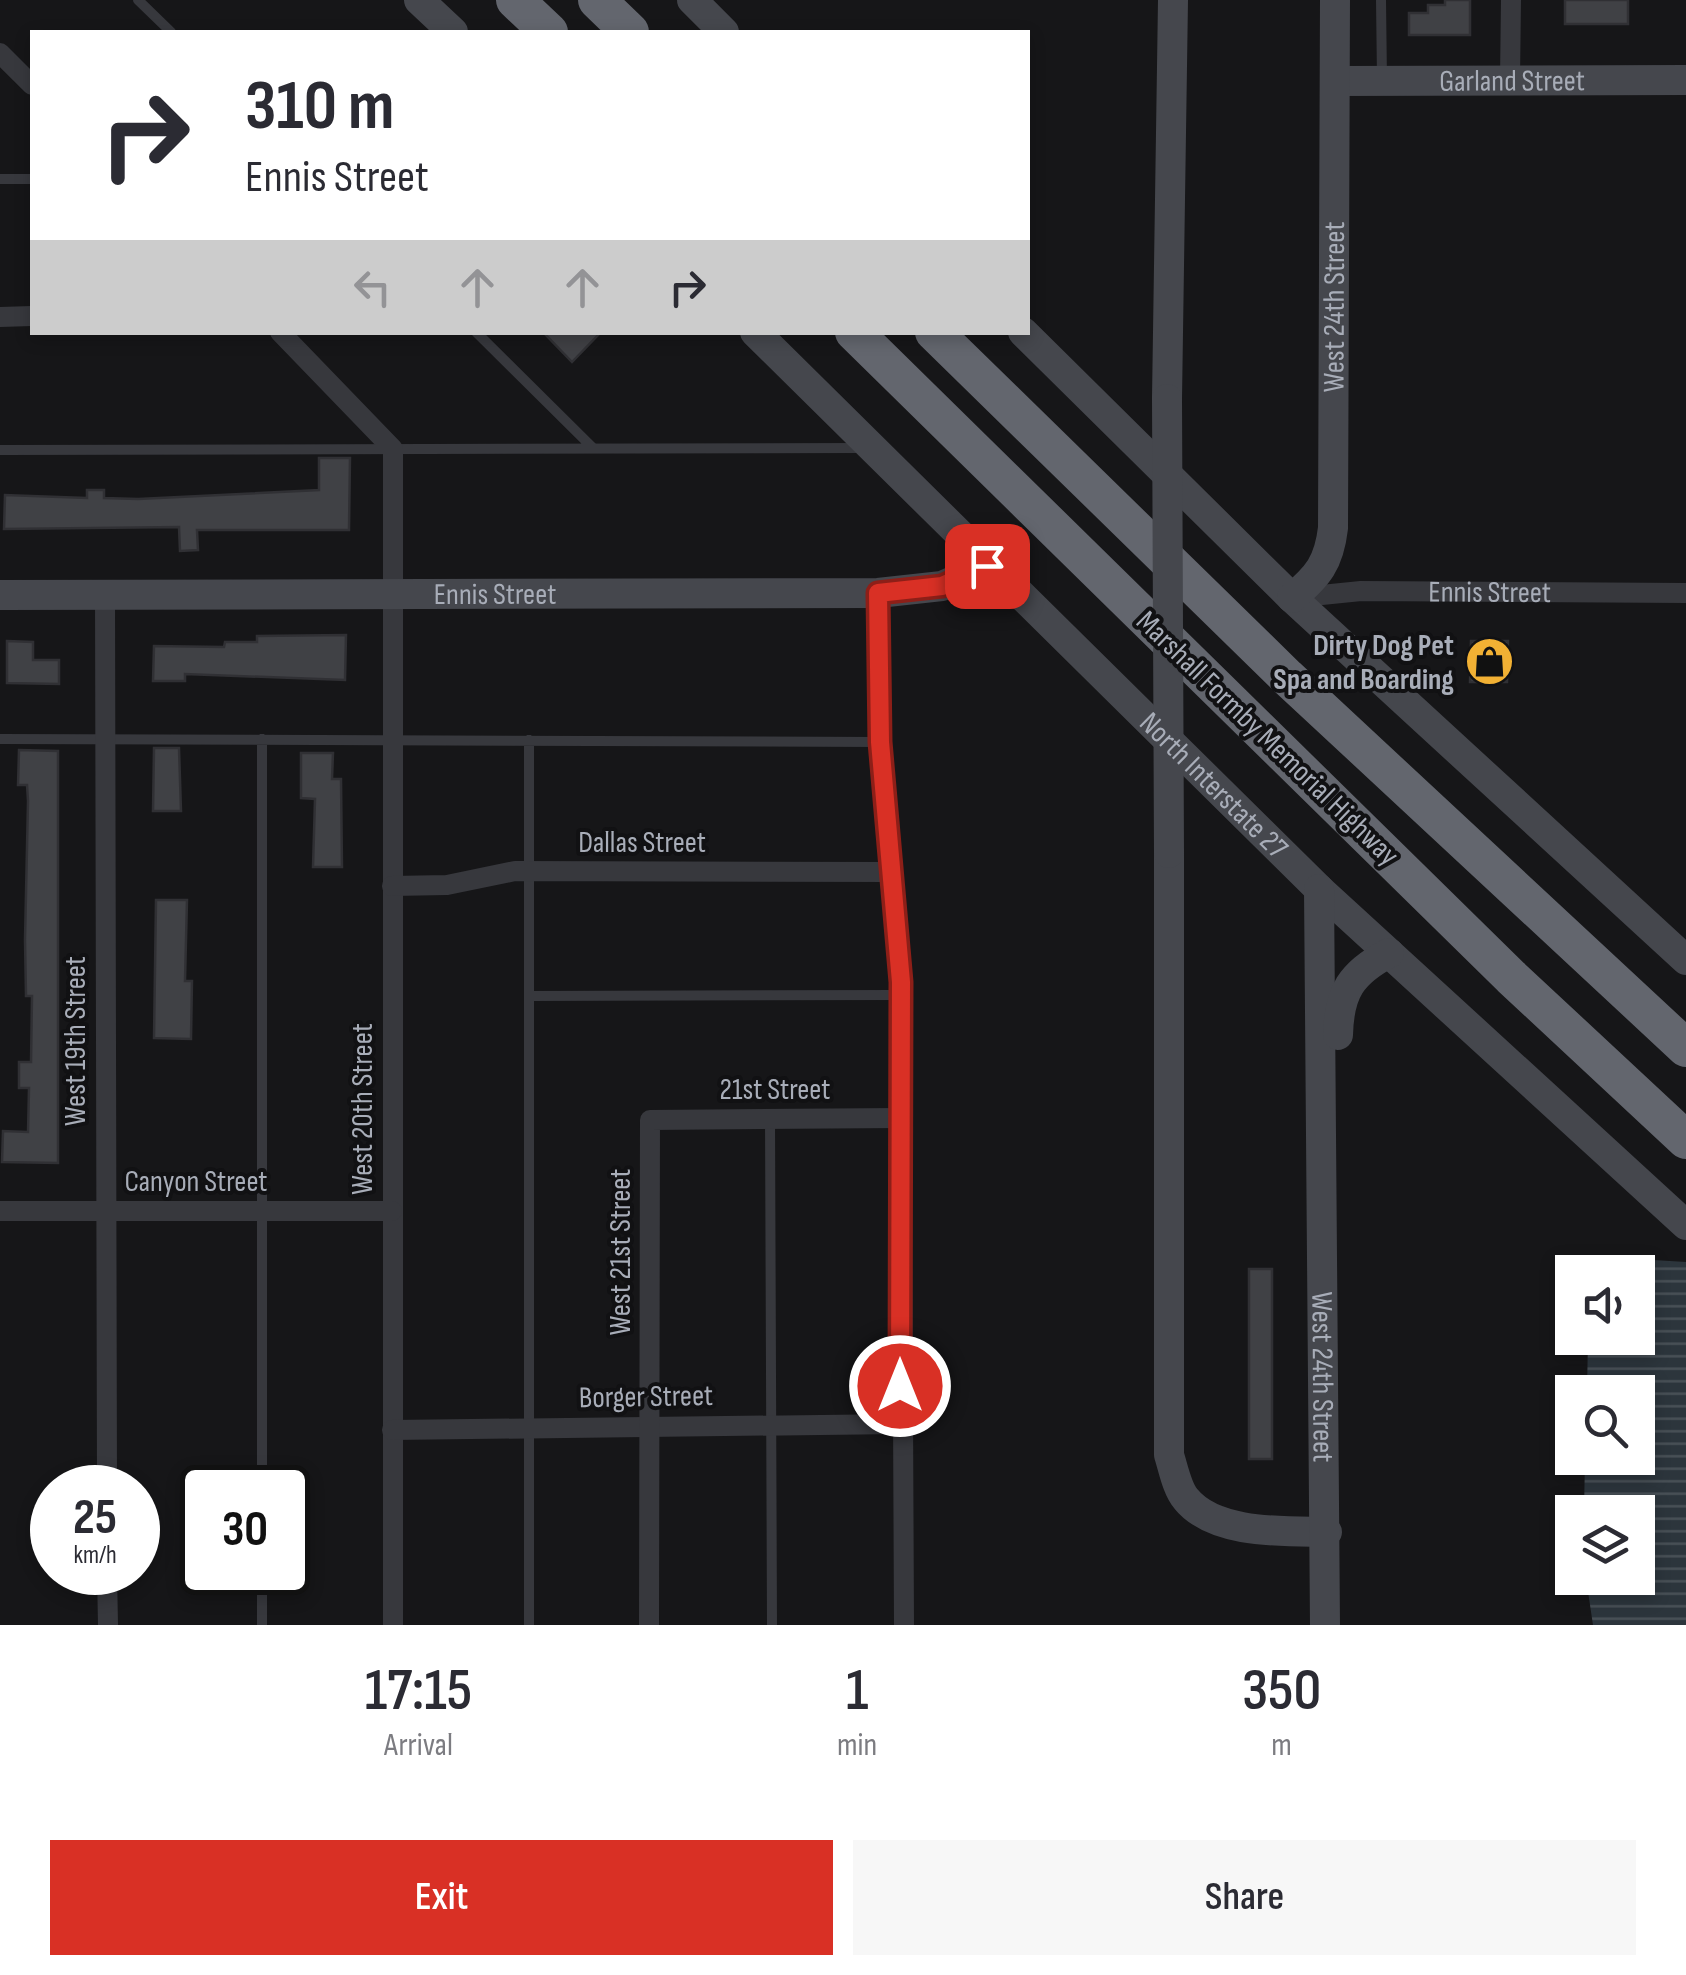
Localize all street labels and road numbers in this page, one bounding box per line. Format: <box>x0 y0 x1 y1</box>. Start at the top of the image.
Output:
street label: Garland Street <box>1439 63 1585 100</box>
street label: West 24th Street <box>1317 221 1353 392</box>
street label: Ennis Street <box>1428 574 1551 611</box>
street label: Ennis Street <box>434 577 556 613</box>
street label: Marshall Formby Memorial Highway <box>1129 604 1406 874</box>
street label: North Interstate 27 <box>1132 705 1295 867</box>
street label: Dallas Street <box>578 825 706 861</box>
street label: West 19th Street <box>58 956 94 1126</box>
street label: West 20th Street <box>345 1023 381 1195</box>
street label: 21st Street <box>720 1072 830 1108</box>
street label: Canyon Street <box>124 1164 268 1200</box>
street label: West 21st Street <box>603 1169 639 1335</box>
street label: West 24th Street <box>1303 1292 1341 1462</box>
street label: Borger Street <box>579 1378 713 1416</box>

